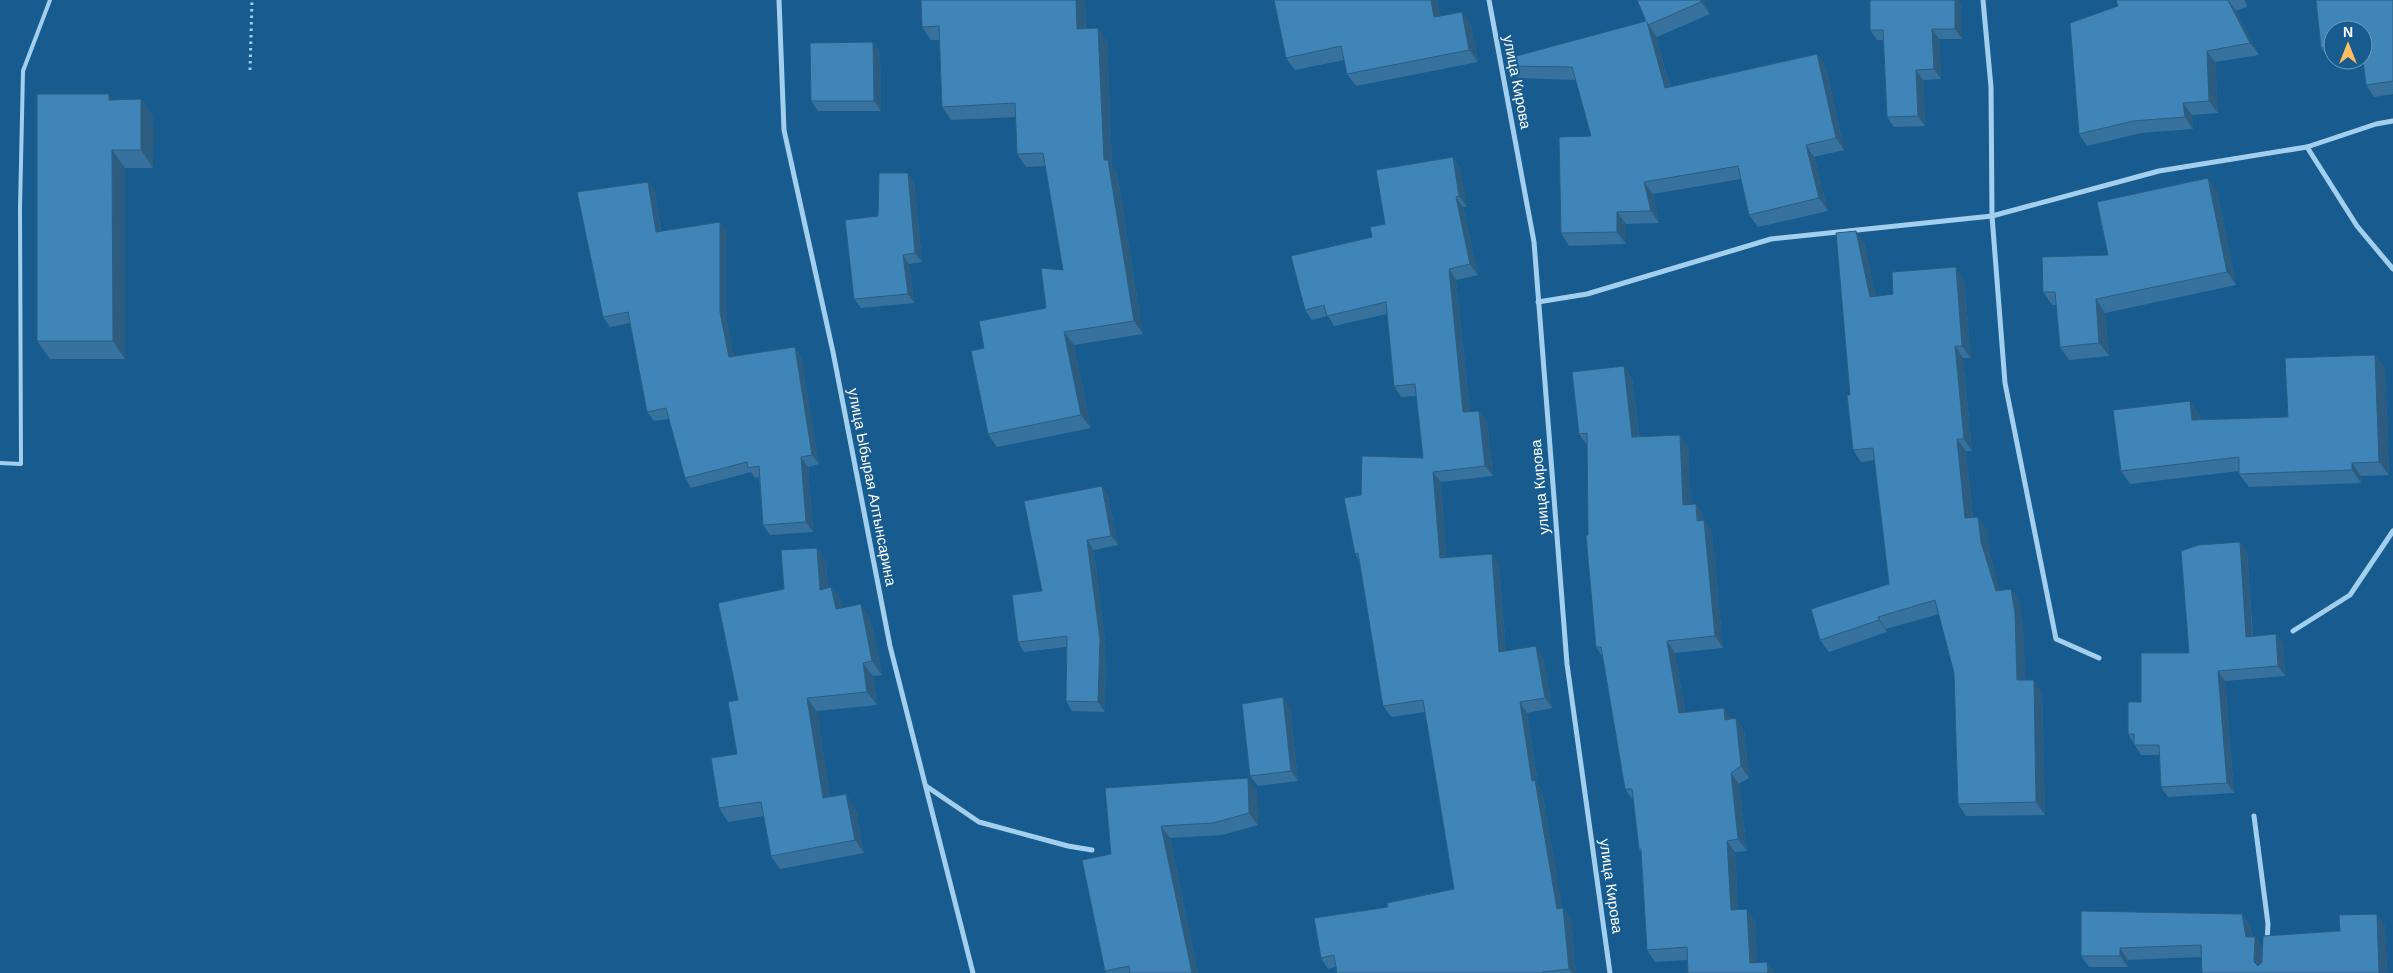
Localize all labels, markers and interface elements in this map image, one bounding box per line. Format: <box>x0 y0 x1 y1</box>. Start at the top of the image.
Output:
north arrow <box>2323 20 2373 70</box>
text: N <box>2343 24 2353 40</box>
street label: улица Кирова <box>1500 33 1535 131</box>
street label: улица Ыбырая Алтынсарина <box>845 387 900 588</box>
street label: улица Кирова <box>1527 438 1552 535</box>
street label: улица Кирова <box>1596 838 1627 935</box>

